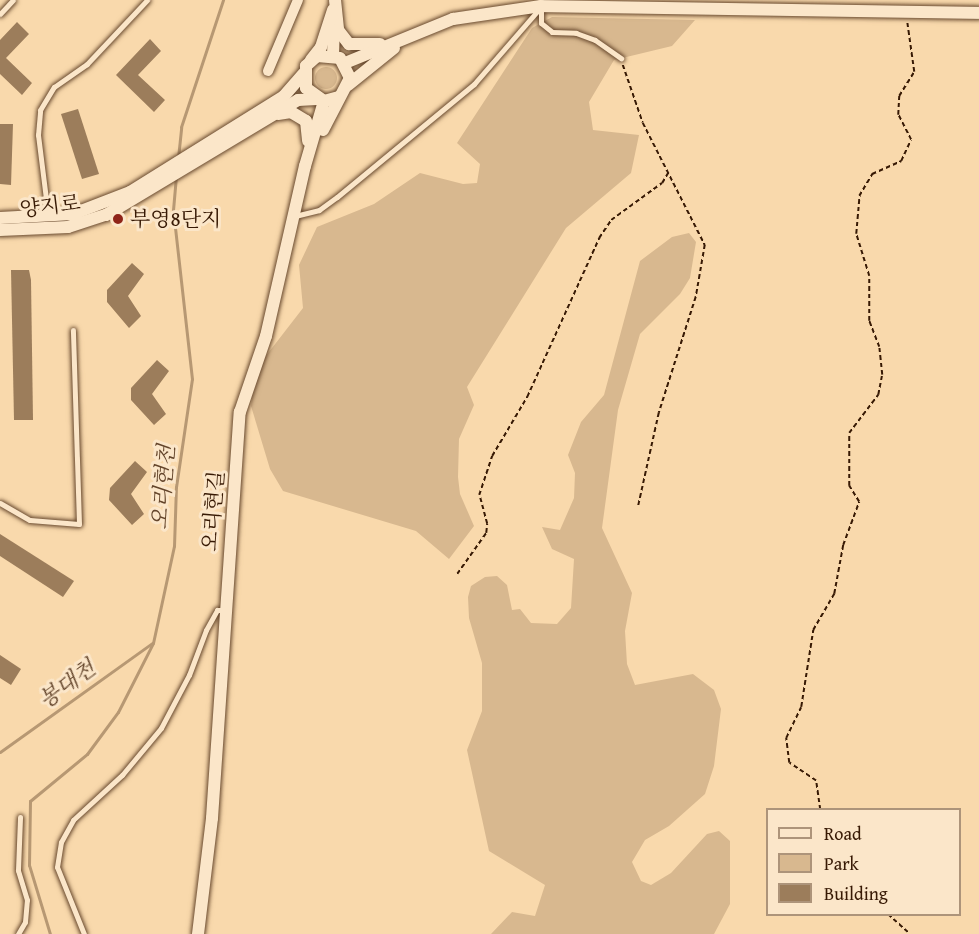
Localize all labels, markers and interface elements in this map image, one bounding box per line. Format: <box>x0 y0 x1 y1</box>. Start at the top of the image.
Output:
street label: 양지로 <box>18 190 82 222</box>
place label: 부영8단지 <box>130 206 221 232</box>
marker: 부영8단지 <box>111 212 125 226</box>
water label: 오리현천 <box>146 444 180 530</box>
street label: 오리현길 <box>197 469 229 553</box>
water label: 봉대천 <box>33 655 101 713</box>
legend <box>766 808 961 916</box>
text: Road <box>824 820 862 847</box>
text: Park <box>824 850 859 877</box>
text: Building <box>824 880 888 907</box>

